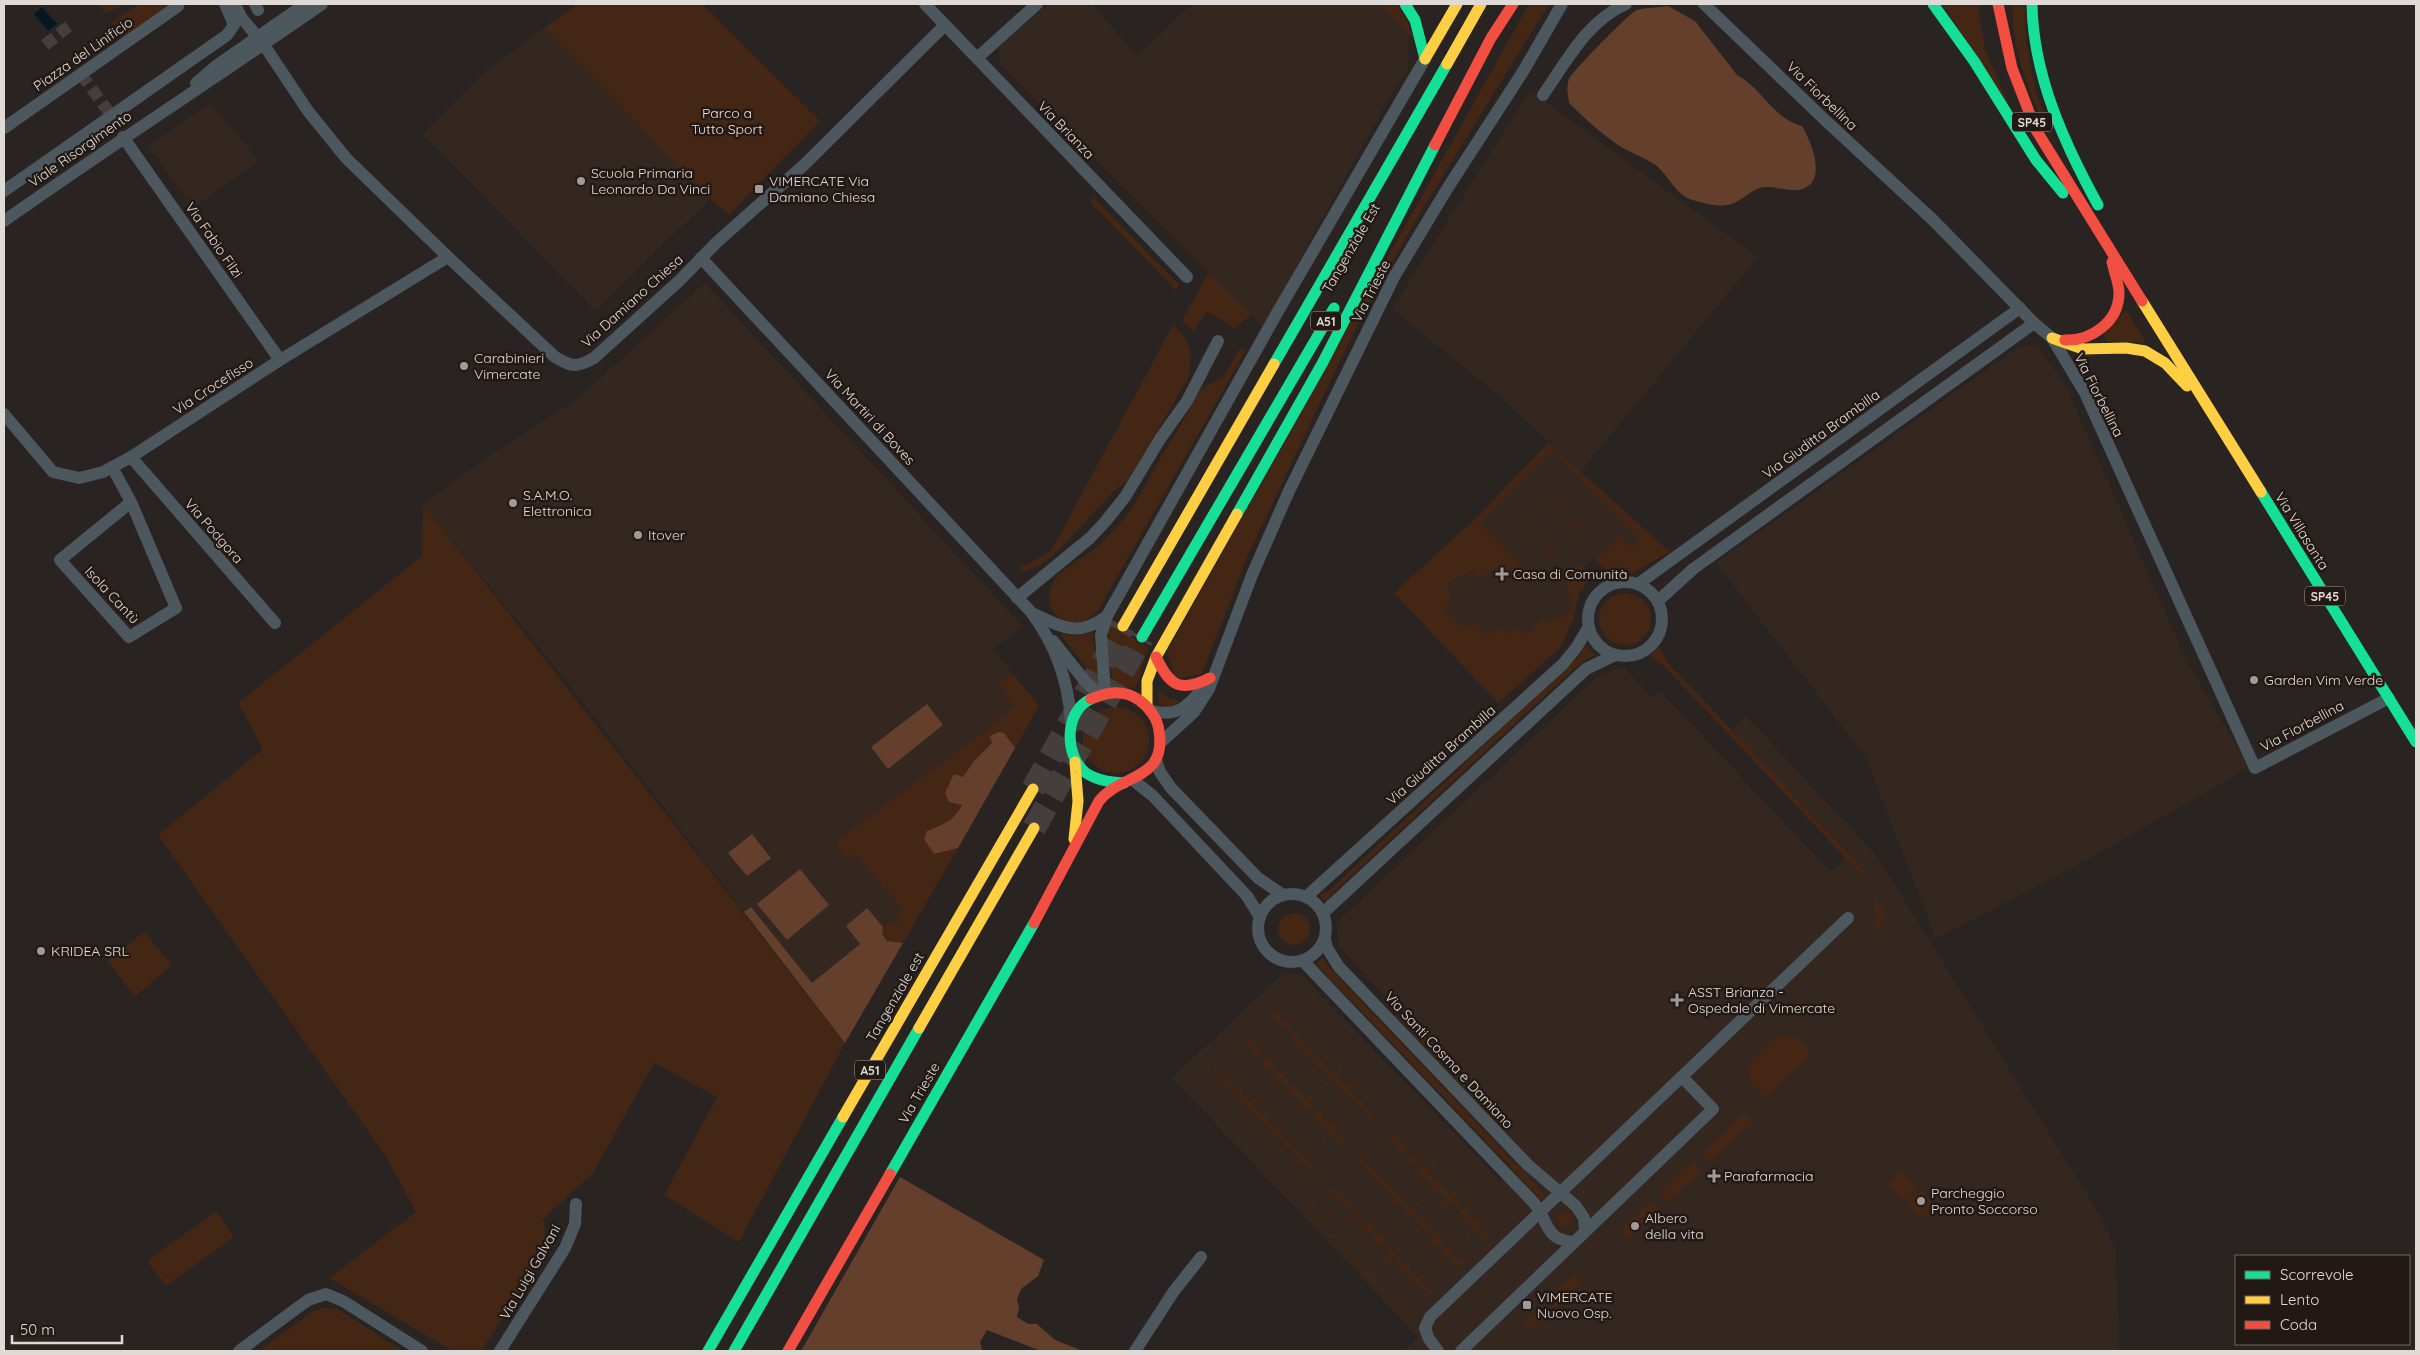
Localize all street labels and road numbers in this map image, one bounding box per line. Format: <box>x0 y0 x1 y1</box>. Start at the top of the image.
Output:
street label: Piazza del Linificio <box>30 13 136 95</box>
street label: Via Fiorbellina <box>1783 58 1861 134</box>
street label: Via Brianza <box>1034 97 1098 163</box>
street label: Viale Risorgimento <box>25 107 135 191</box>
road number: SP45 <box>2012 112 2052 132</box>
street label: Via Fabio Filzi <box>181 199 247 281</box>
street label: Tangenziale Est <box>1318 200 1384 296</box>
street label: Via Damiano Chiesa <box>577 250 687 352</box>
street label: Via Trieste <box>1348 257 1394 325</box>
road number: A51 <box>1311 312 1341 331</box>
street label: Via Fiorbellina <box>2070 350 2128 440</box>
street label: Via Crocefisso <box>169 353 257 419</box>
street label: Via Martiri di Boves <box>821 365 919 469</box>
street label: Via Giuditta Brambilla <box>1759 385 1883 483</box>
street label: Via Villasanta <box>2271 489 2333 573</box>
street label: Via Podgora <box>181 495 247 567</box>
street label: Isola Cantù <box>81 562 143 628</box>
road number: SP45 <box>2305 586 2345 606</box>
street label: Via Fiorbellina <box>2257 697 2347 755</box>
street label: Via Giuditta Brambilla <box>1383 701 1499 809</box>
street label: Tangenziale est <box>862 949 928 1045</box>
street label: Via Santi Cosma e Damiano <box>1381 988 1517 1132</box>
street label: Via Trieste <box>894 1059 944 1127</box>
road number: A51 <box>855 1060 885 1080</box>
street label: Via Luigi Galvani <box>496 1221 564 1323</box>

